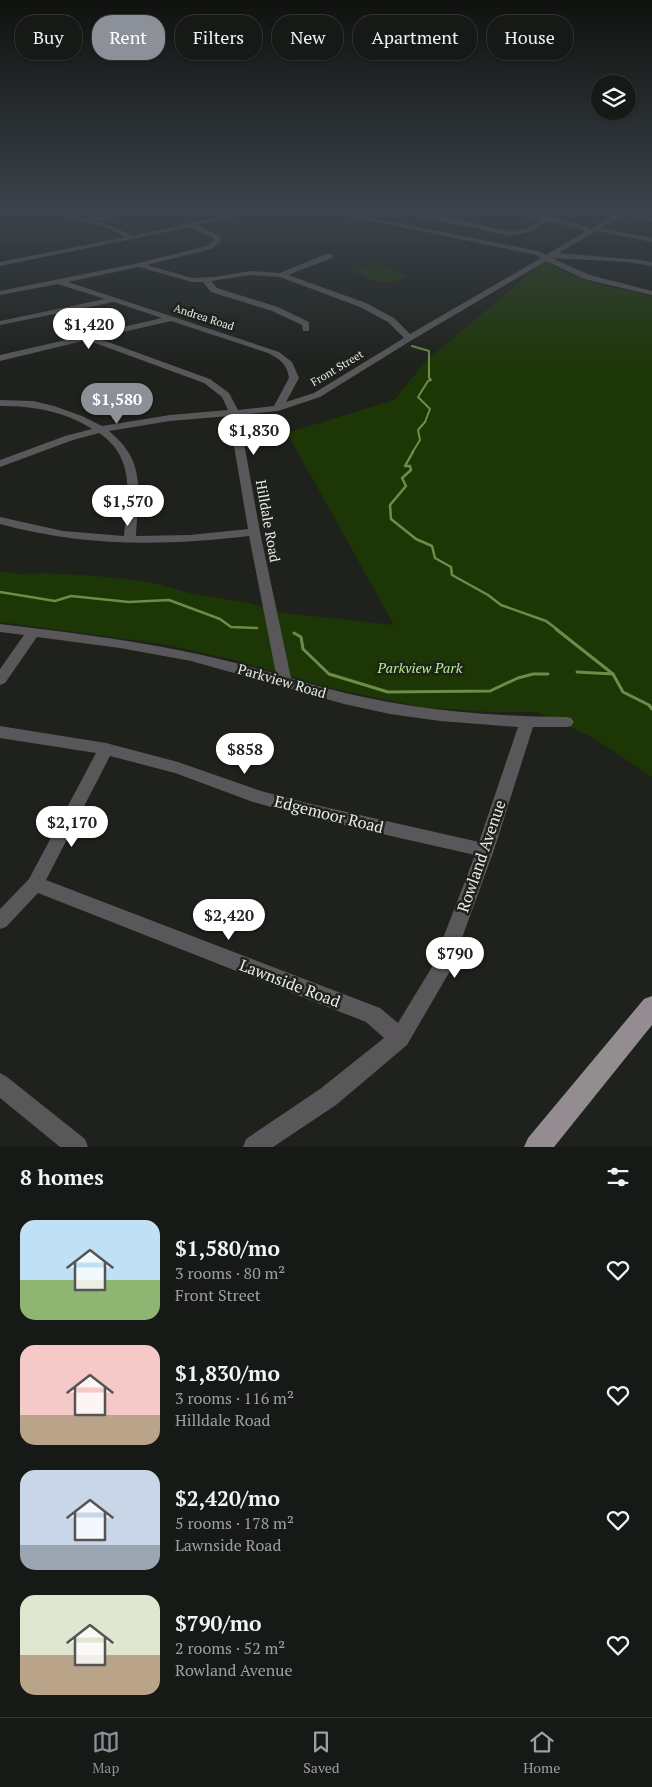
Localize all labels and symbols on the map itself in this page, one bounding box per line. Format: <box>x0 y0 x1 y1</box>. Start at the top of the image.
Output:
street label: Andrea Road <box>172 301 236 333</box>
pin: $1,420 <box>48 308 130 350</box>
street label: Front Street <box>308 347 366 389</box>
pin: $1,580 <box>76 382 158 425</box>
pin: $1,830 <box>213 414 295 456</box>
street label: Hilldale Road <box>252 478 285 564</box>
pin: $1,570 <box>87 484 169 527</box>
park label: Parkview Park <box>377 658 463 677</box>
street label: Parkview Road <box>236 659 329 702</box>
pin: $858 <box>215 732 275 775</box>
street label: Edgemoor Road <box>272 790 386 838</box>
street label: Rowland Avenue <box>451 797 511 915</box>
pin: $2,170 <box>31 806 113 848</box>
pin: $2,420 <box>188 898 270 941</box>
pin: $790 <box>425 936 485 979</box>
street label: Lawnside Road <box>236 954 344 1012</box>

